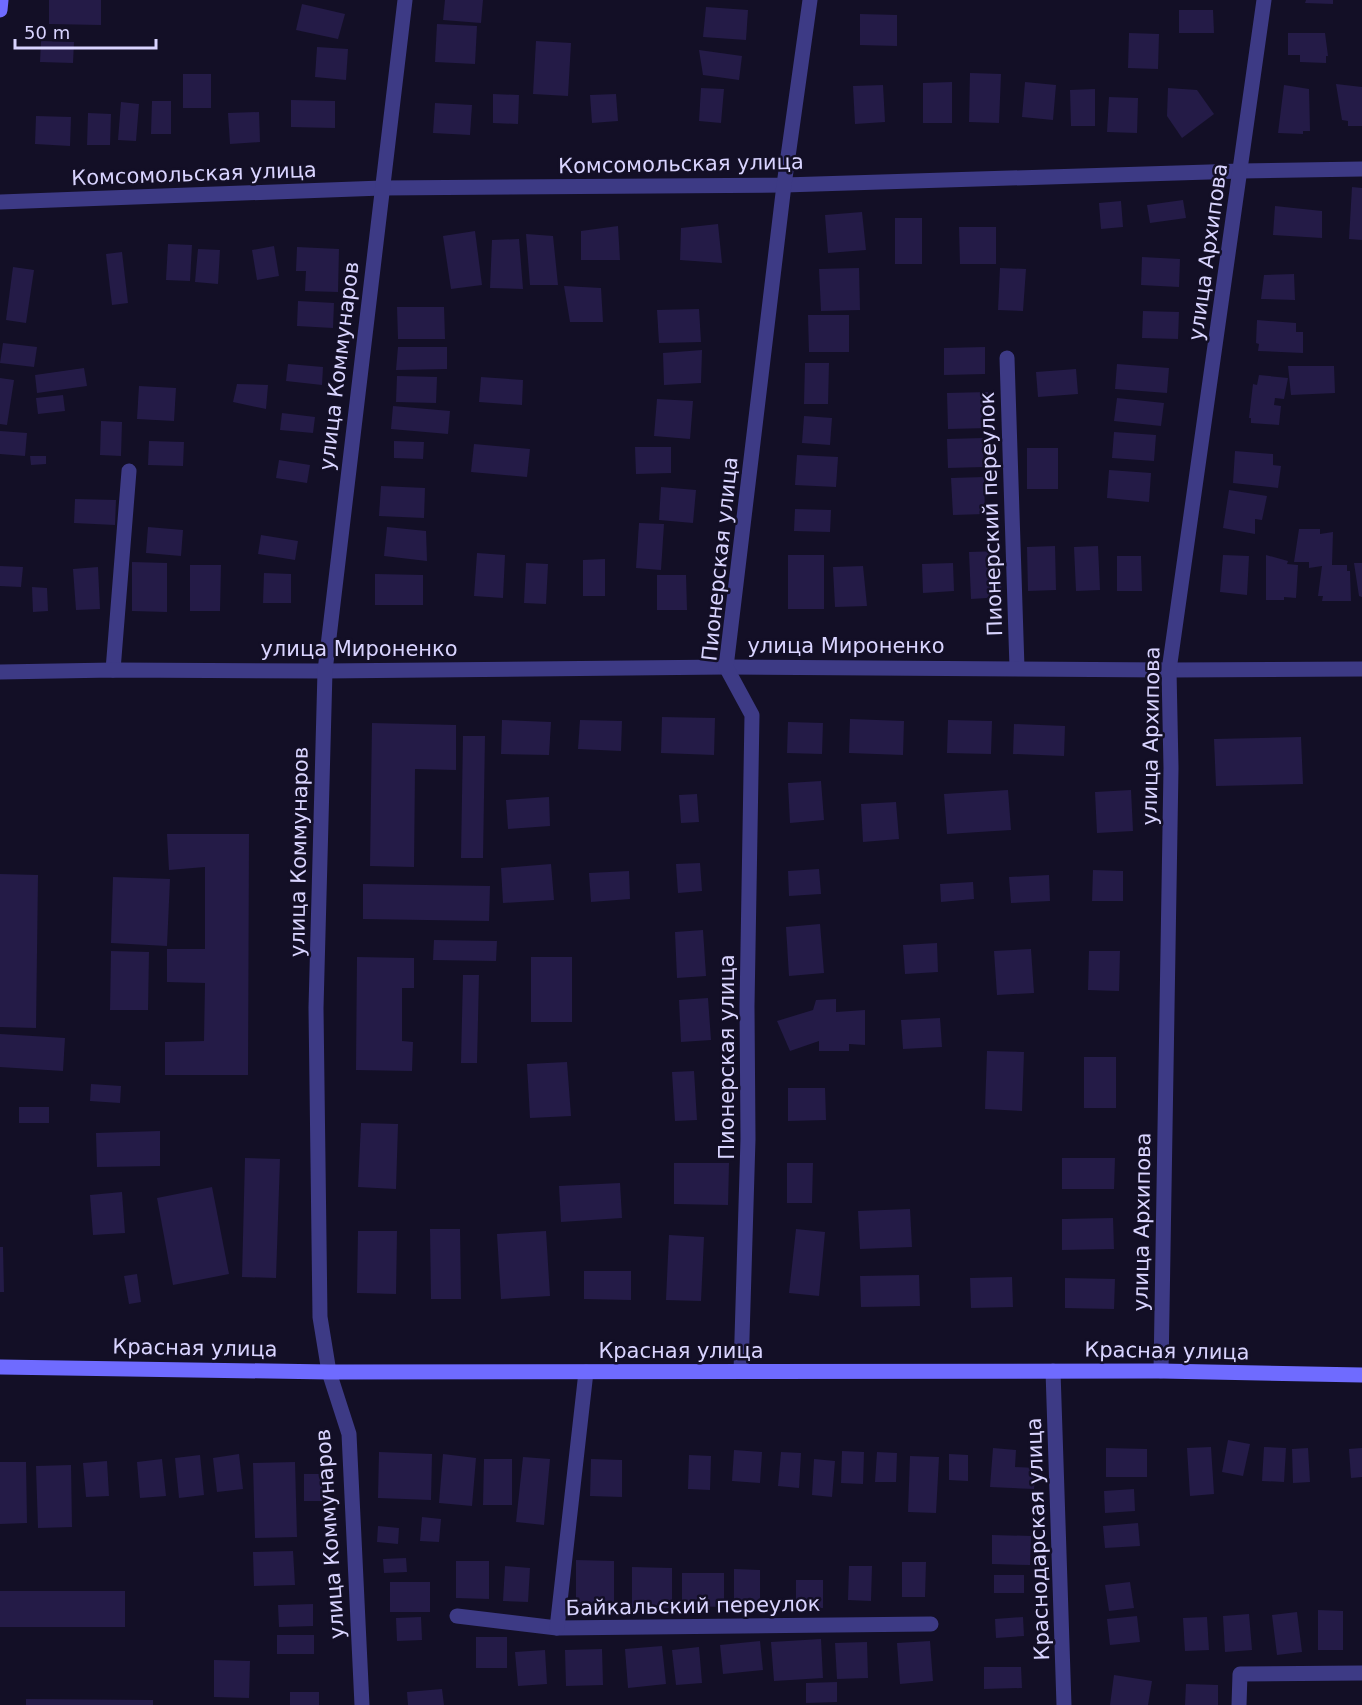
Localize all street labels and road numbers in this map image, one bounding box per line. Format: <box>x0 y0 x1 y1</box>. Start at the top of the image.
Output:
street label: Комсомольская улица <box>558 150 804 178</box>
street label: Комсомольская улица <box>71 158 317 190</box>
street label: улица Архипова <box>1184 162 1232 342</box>
street label: улица Коммунаров <box>314 260 364 472</box>
street label: Пионерский переулок <box>975 391 1007 637</box>
street label: Пионерская улица <box>697 456 743 662</box>
street label: улица Мироненко <box>747 634 945 658</box>
street label: улица Мироненко <box>260 637 458 661</box>
street label: улица Архипова <box>1137 646 1165 826</box>
street label: улица Коммунаров <box>285 747 313 957</box>
street label: Пионерская улица <box>715 954 739 1160</box>
street label: улица Архипова <box>1128 1132 1156 1312</box>
street label: Красная улица <box>112 1335 278 1361</box>
street label: Красная улица <box>1084 1338 1250 1364</box>
street label: Красная улица <box>598 1339 764 1363</box>
street label: Краснодарская улица <box>1022 1417 1054 1661</box>
street label: улица Коммунаров <box>311 1428 349 1640</box>
street label: Байкальский переулок <box>565 1592 821 1620</box>

